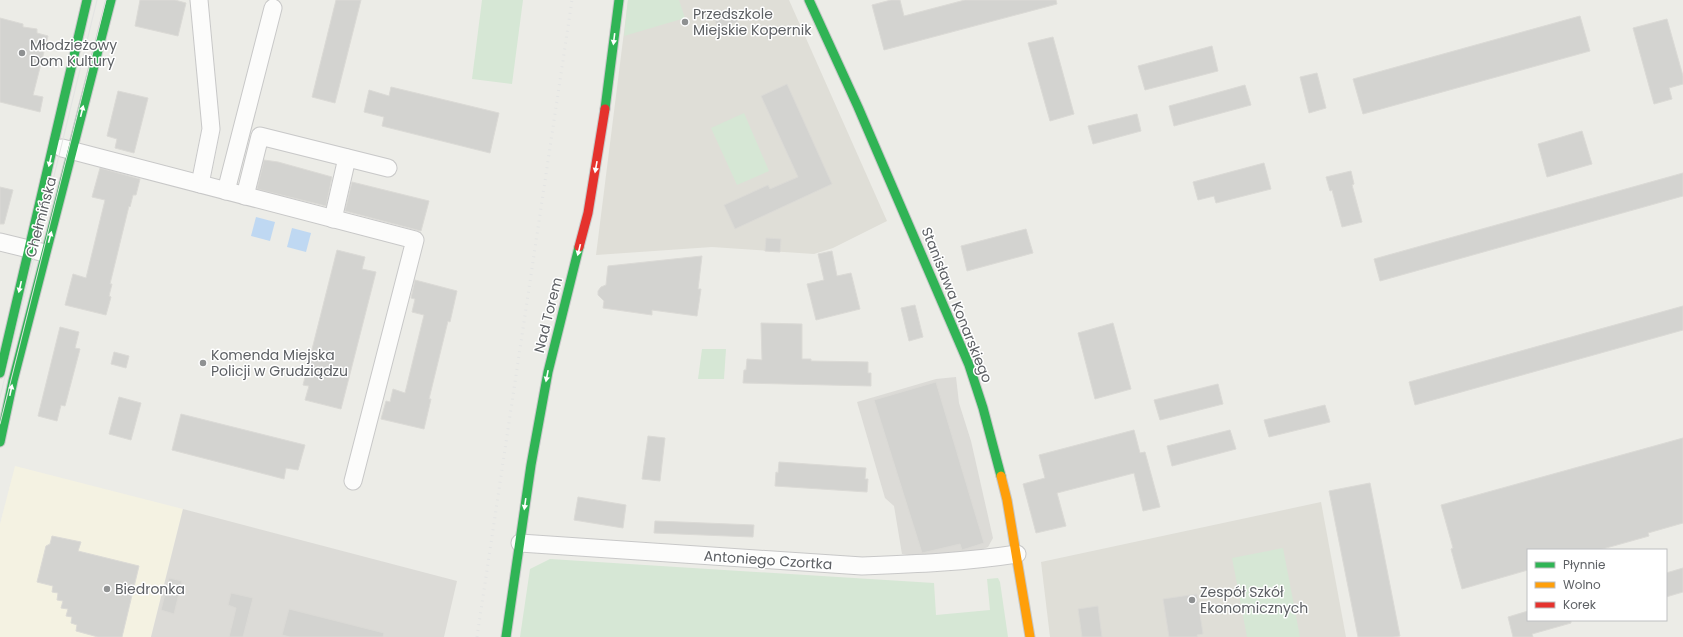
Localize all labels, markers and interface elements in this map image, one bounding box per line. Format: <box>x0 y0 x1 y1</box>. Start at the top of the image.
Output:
place label: Przedszkole Miejskie Kopernik <box>693 4 812 40</box>
marker: Przedszkole Miejskie Kopernik <box>680 17 690 27</box>
one-way arrow <box>611 33 617 45</box>
place label: Młodzieżowy Dom Kultury <box>30 35 117 71</box>
marker: Młodzieżowy Dom Kultury <box>17 48 27 58</box>
one-way arrow <box>80 105 86 117</box>
one-way arrow <box>47 155 53 167</box>
one-way arrow <box>593 161 599 174</box>
street label: Chełmińska <box>21 174 61 260</box>
street label: Stanisława Konarskiego <box>917 224 997 386</box>
one-way arrow <box>47 231 53 243</box>
one-way arrow <box>576 245 582 257</box>
street label: Nad Torem <box>529 275 567 355</box>
one-way arrow <box>17 281 23 293</box>
place label: Komenda Miejska Policji w Grudziądzu <box>211 345 348 381</box>
marker: Komenda Miejska Policji w Grudziądzu <box>198 358 208 368</box>
one-way arrow <box>544 370 550 383</box>
one-way arrow <box>9 384 15 396</box>
one-way arrow <box>522 498 528 511</box>
street label: Antoniego Czortka <box>703 546 833 574</box>
legend <box>1527 549 1667 621</box>
text: Płynnie <box>1563 556 1605 573</box>
text: Wolno <box>1563 576 1601 593</box>
place label: Biedronka <box>115 579 185 599</box>
place label: Zespół Szkół Ekonomicznych <box>1200 582 1308 618</box>
marker: Biedronka <box>102 584 112 594</box>
marker: Zespół Szkół Ekonomicznych <box>1187 595 1197 605</box>
text: Korek <box>1563 596 1597 613</box>

